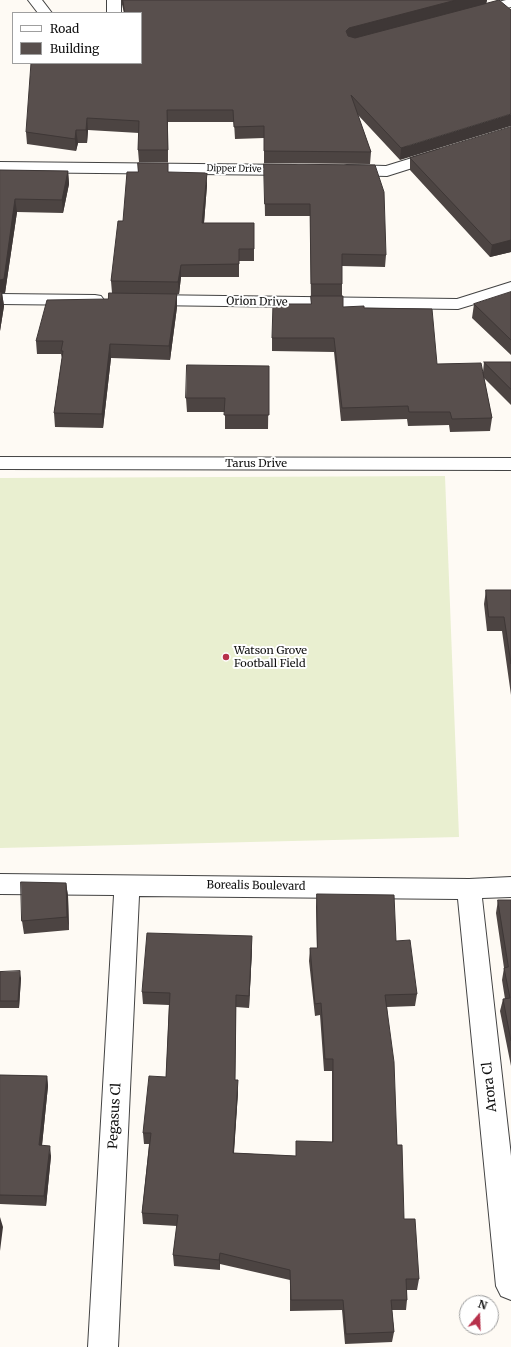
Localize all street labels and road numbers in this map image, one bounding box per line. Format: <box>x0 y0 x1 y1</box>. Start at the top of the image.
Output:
street label: Dipper Drive <box>206 163 262 175</box>
street label: Orion Drive <box>226 295 288 309</box>
street label: Tarus Drive <box>225 457 287 471</box>
street label: Borealis Boulevard <box>206 879 306 893</box>
street label: Arora Cl <box>480 1061 500 1113</box>
street label: Pegasus Cl <box>105 1083 125 1149</box>

